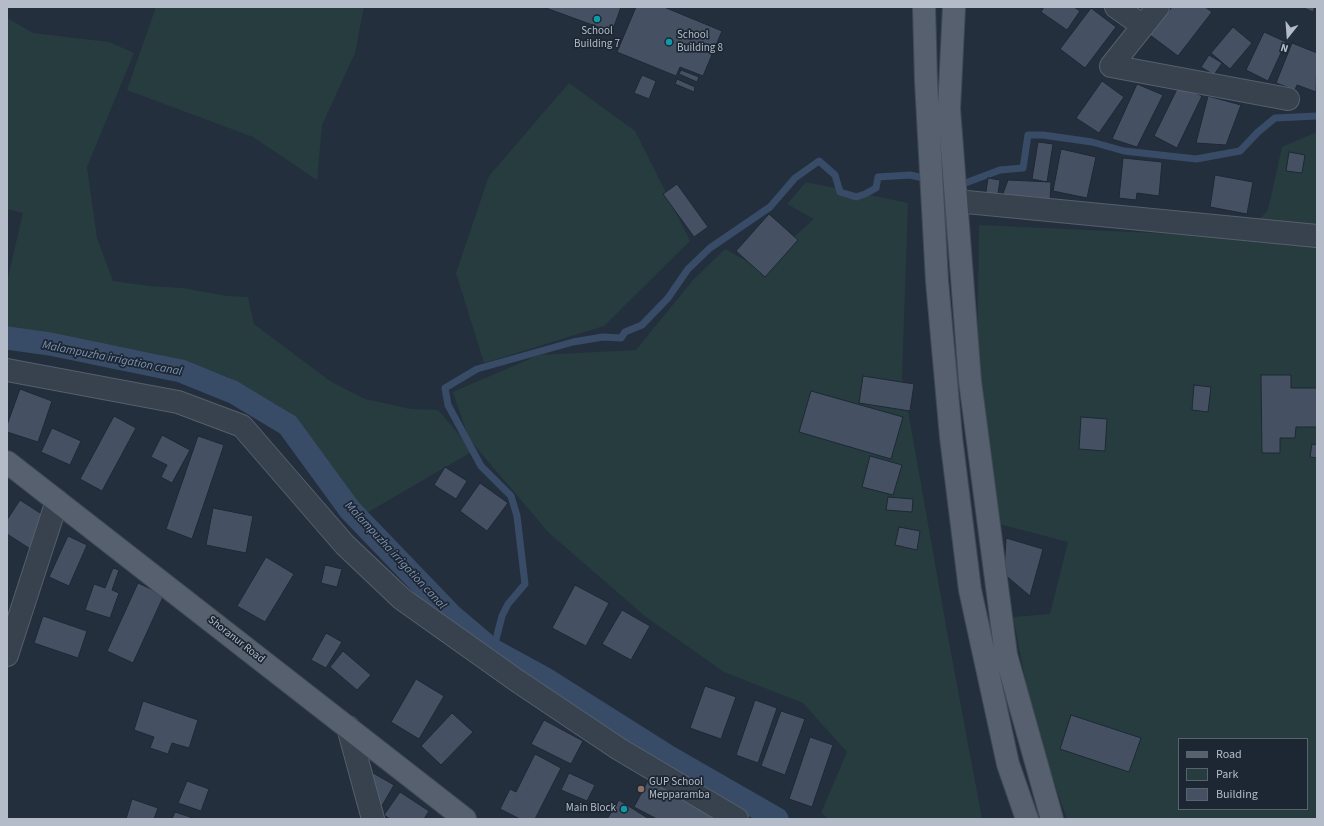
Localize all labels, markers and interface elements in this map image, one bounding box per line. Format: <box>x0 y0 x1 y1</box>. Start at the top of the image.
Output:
marker: School Building 7 <box>592 14 602 24</box>
north arrow <box>1268 16 1308 56</box>
place label: School Building 7 <box>574 25 620 51</box>
place label: School Building 8 <box>677 29 723 55</box>
marker: School Building 8 <box>664 37 674 47</box>
text: N <box>1279 40 1290 56</box>
water label: Malampuzha irrigation canal <box>41 338 183 380</box>
water label: Malampuzha irrigation canal <box>341 499 449 613</box>
street label: Shoranur Road <box>205 614 267 666</box>
legend <box>1178 738 1308 810</box>
text: Road <box>1216 746 1242 763</box>
text: Park <box>1216 766 1238 783</box>
place label: GUP School Mepparamba <box>649 776 710 802</box>
marker: GUP School Mepparamba <box>636 784 646 794</box>
text: Building <box>1216 786 1258 803</box>
place label: Main Block <box>566 802 616 816</box>
marker: Main Block <box>619 804 629 814</box>

